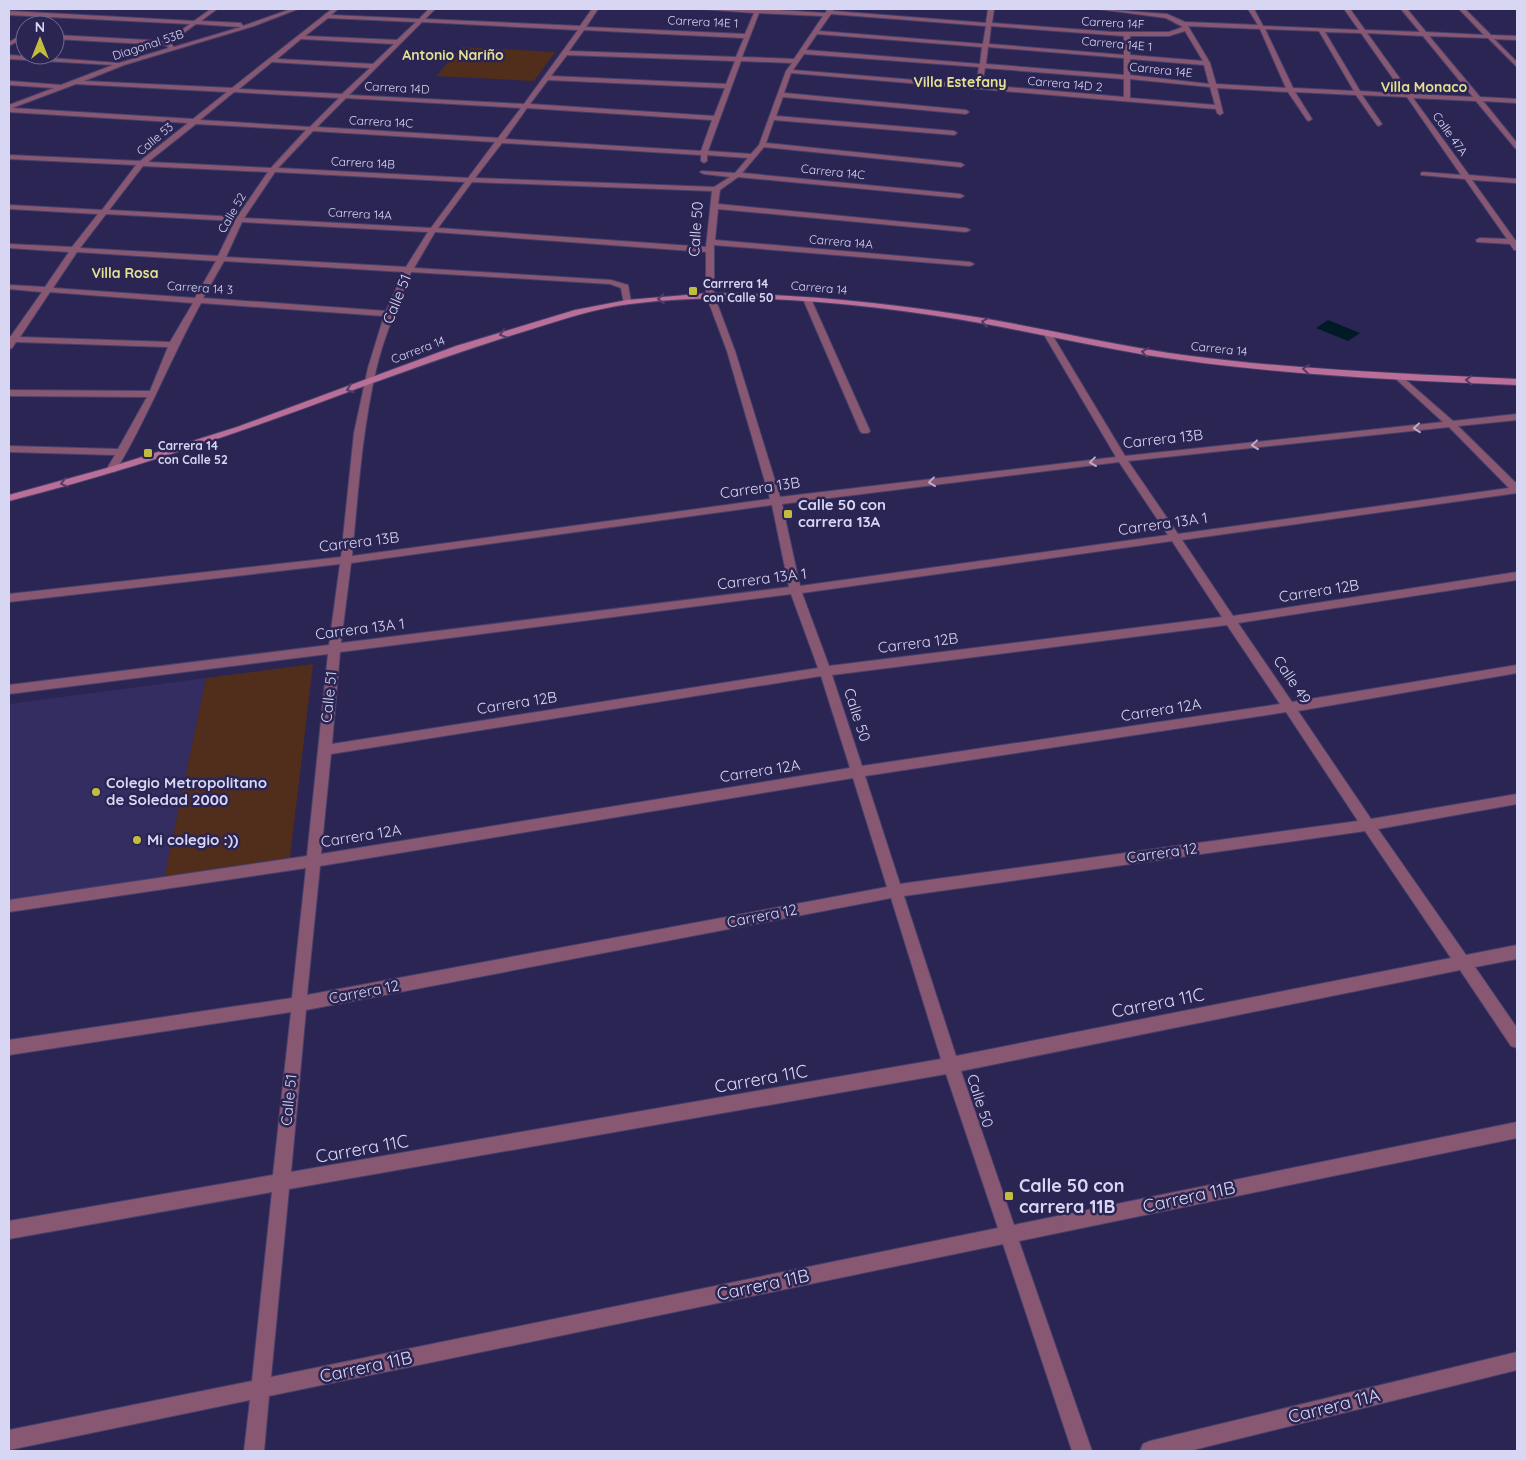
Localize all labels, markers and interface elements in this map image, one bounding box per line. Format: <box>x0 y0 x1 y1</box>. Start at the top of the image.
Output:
street label: Carrera 14E 1 <box>667 12 739 31</box>
street label: Carrera 14F <box>1081 13 1145 32</box>
north arrow <box>15 15 65 65</box>
text: N <box>35 18 45 36</box>
street label: Diagonal 53B <box>110 26 185 63</box>
street label: Carrera 14E 1 <box>1081 33 1153 54</box>
district label: Antonio Nariño <box>402 46 504 64</box>
street label: Carrera 14E <box>1129 59 1193 80</box>
district label: Villa Estefany <box>913 73 1007 91</box>
street label: Carrera 14D 2 <box>1027 73 1103 94</box>
street label: Carrera 14D <box>364 78 430 97</box>
district label: Villa Monaco <box>1381 78 1467 96</box>
street label: Calle 47A <box>1430 109 1471 159</box>
street label: Carrera 14C <box>349 112 414 131</box>
street label: Calle 53 <box>133 119 176 158</box>
street label: Carrera 14B <box>331 153 396 172</box>
street label: Carrera 14C <box>800 161 866 182</box>
street label: Calle 52 <box>214 190 249 235</box>
street label: Calle 50 <box>684 201 707 257</box>
street label: Carrera 14A <box>328 204 393 223</box>
street label: Carrera 14A <box>808 231 874 252</box>
district label: Villa Rosa <box>91 264 159 282</box>
street label: Calle 51 <box>378 271 415 326</box>
place label: Carrrera 14 con Calle 50 <box>703 276 773 305</box>
street label: Carrera 14 3 <box>167 278 234 297</box>
street label: Carrera 14 <box>790 278 848 297</box>
marker: Carrrera 14 con Calle 50 <box>687 285 699 297</box>
one-way arrow <box>657 293 665 304</box>
one-way arrow <box>981 317 990 327</box>
one-way arrow <box>500 329 508 339</box>
street label: Carrera 14 <box>389 332 447 367</box>
street label: Carrera 14 <box>1190 338 1248 359</box>
one-way arrow <box>1141 347 1149 358</box>
one-way arrow <box>1302 364 1310 375</box>
one-way arrow <box>1464 374 1472 385</box>
one-way arrow <box>347 383 355 393</box>
one-way arrow <box>1412 422 1420 433</box>
street label: Carrera 13B <box>1122 425 1204 452</box>
place label: Carrera 14 con Calle 52 <box>158 438 228 467</box>
one-way arrow <box>1251 439 1259 450</box>
marker: Carrera 14 con Calle 52 <box>142 447 154 459</box>
one-way arrow <box>1089 456 1097 467</box>
street label: Carrera 13B <box>719 472 801 503</box>
one-way arrow <box>928 476 936 487</box>
one-way arrow <box>60 477 69 488</box>
place label: Calle 50 con carrera 13A <box>798 495 886 531</box>
marker: Calle 50 con carrera 13A <box>782 508 794 520</box>
street label: Carrera 13A 1 <box>1117 508 1209 539</box>
street label: Carrera 13B <box>318 527 400 556</box>
street label: Carrera 13A 1 <box>716 564 808 593</box>
street label: Carrera 12B <box>1277 575 1361 606</box>
street label: Carrera 13A 1 <box>314 614 406 643</box>
street label: Carrera 12B <box>877 628 960 657</box>
street label: Calle 49 <box>1269 652 1315 707</box>
street label: Calle 51 <box>316 670 341 724</box>
street label: Calle 50 <box>840 686 875 744</box>
street label: Carrera 12B <box>475 687 559 718</box>
street label: Carrera 12A <box>1119 694 1203 725</box>
street label: Carrera 12A <box>718 755 802 786</box>
place label: Colegio Metropolitano de Soledad 2000 <box>106 773 267 809</box>
marker: Colegio Metropolitano de Soledad 2000 <box>90 786 102 798</box>
street label: Carrera 12A <box>319 820 403 851</box>
place label: Mi colegio :)) <box>147 830 238 849</box>
marker: Mi colegio :)) <box>131 834 143 846</box>
street label: Carrera 12 <box>1125 838 1199 867</box>
street label: Carrera 12 <box>725 899 799 932</box>
street label: Carrera 12 <box>327 975 401 1008</box>
street label: Carrera 11C <box>1110 982 1206 1023</box>
street label: Carrera 11C <box>713 1059 809 1098</box>
street label: Calle 50 <box>963 1072 998 1130</box>
street label: Calle 51 <box>276 1073 301 1127</box>
street label: Carrera 11C <box>314 1129 410 1168</box>
place label: Calle 50 con carrera 11B <box>1019 1174 1125 1218</box>
street label: Carrera 11B <box>1141 1176 1237 1218</box>
marker: Calle 50 con carrera 11B <box>1003 1190 1015 1202</box>
street label: Carrera 11B <box>715 1264 811 1306</box>
street label: Carrera 11B <box>318 1346 414 1388</box>
street label: Carrera 11A <box>1286 1383 1383 1428</box>

